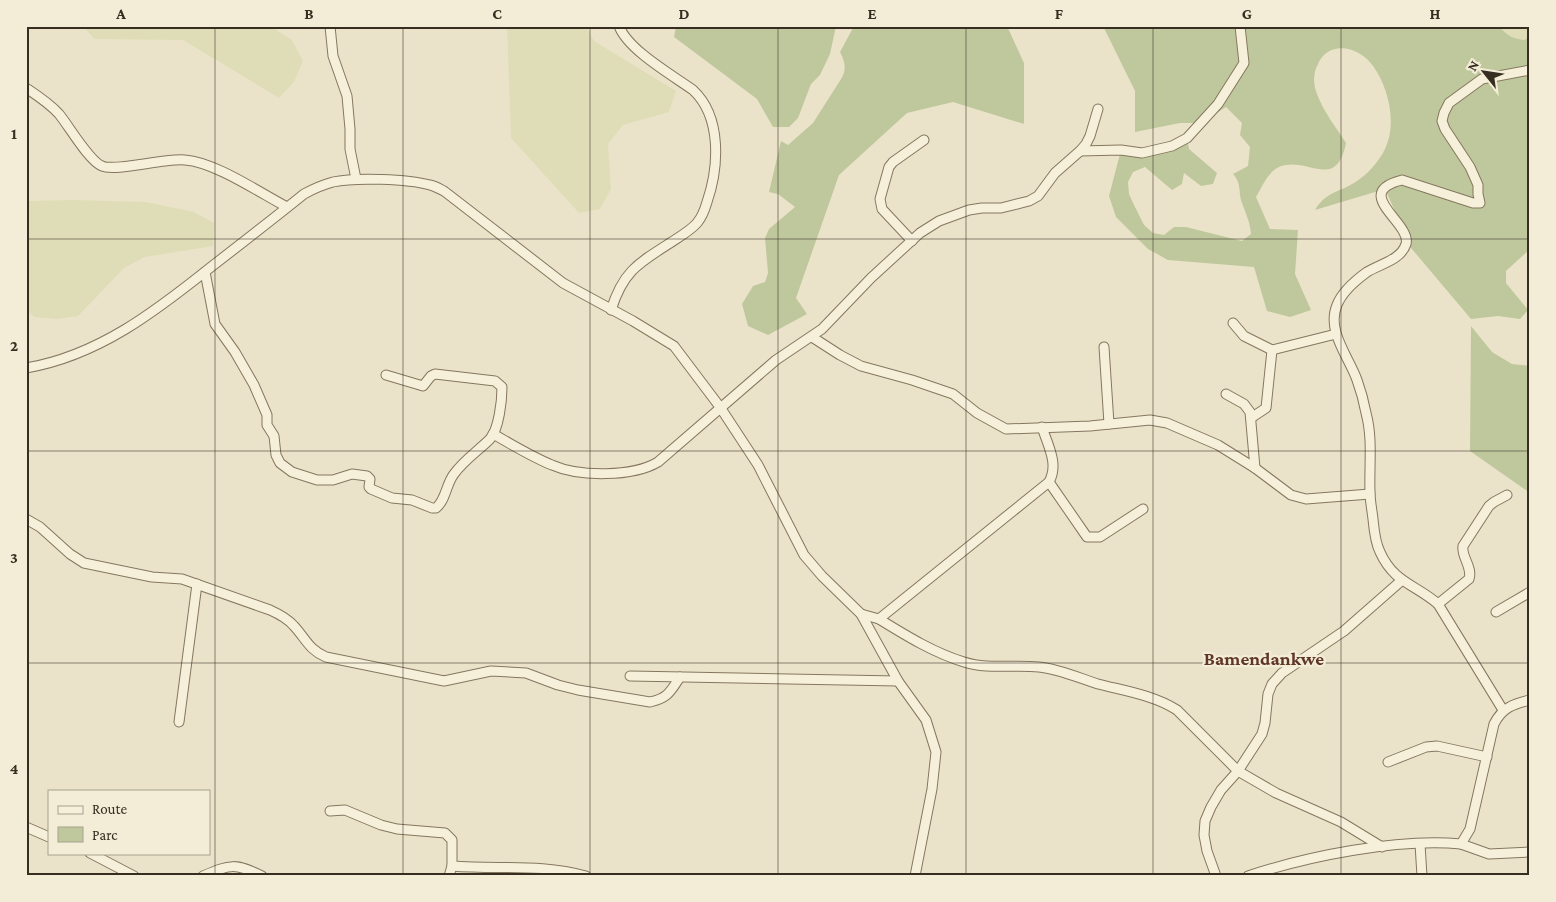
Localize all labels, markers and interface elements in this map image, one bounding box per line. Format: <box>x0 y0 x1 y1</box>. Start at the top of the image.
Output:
text: A <box>115 5 126 22</box>
text: B <box>304 5 314 22</box>
text: C <box>492 5 502 22</box>
text: D <box>678 5 690 22</box>
text: E <box>867 5 877 22</box>
text: F <box>1055 5 1064 22</box>
text: G <box>1242 5 1252 22</box>
text: H <box>1430 5 1441 22</box>
north arrow <box>1458 48 1508 98</box>
text: N <box>1463 57 1482 74</box>
text: 1 <box>11 125 17 142</box>
text: 2 <box>10 337 18 354</box>
text: 3 <box>10 549 18 566</box>
district label: Bamendankwe <box>1204 648 1324 669</box>
text: 4 <box>10 760 19 777</box>
legend <box>48 790 210 854</box>
text: Route <box>92 801 127 817</box>
text: Parc <box>92 827 118 843</box>

